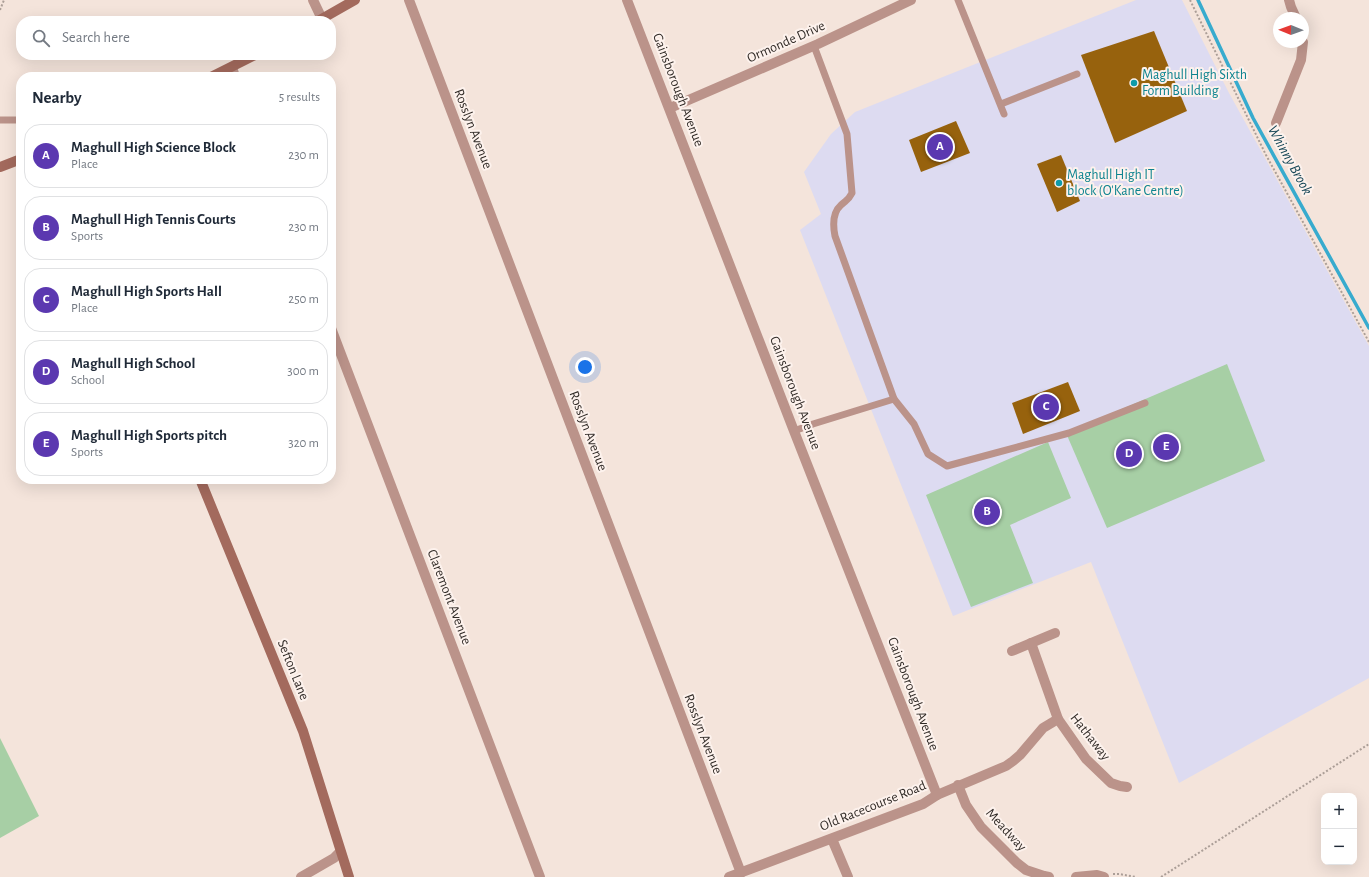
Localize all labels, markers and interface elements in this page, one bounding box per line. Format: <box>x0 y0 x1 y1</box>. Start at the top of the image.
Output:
north arrow <box>1273 12 1309 48</box>
search box <box>16 16 336 60</box>
street label: Ormonde Drive <box>745 19 827 65</box>
icon: search <box>30 27 52 49</box>
text: Search here <box>62 30 130 45</box>
street label: Gainsborough Avenue <box>650 31 706 149</box>
place label: Maghull High Sixth Form Building <box>1142 68 1247 98</box>
marker: Maghull High Sixth Form Building <box>1129 78 1139 88</box>
street label: Rosslyn Avenue <box>451 87 495 171</box>
text: Nearby <box>32 89 82 106</box>
text: 5 results <box>279 91 320 104</box>
water label: Whinny Brook <box>1265 123 1315 197</box>
pin: A <box>927 132 953 162</box>
text: Maghull High Science Block <box>71 140 236 155</box>
text: A <box>42 149 50 162</box>
text: 230 m <box>288 149 319 162</box>
text: Place <box>71 158 98 171</box>
place label: Maghull High IT block (O'Kane Centre) <box>1067 168 1184 198</box>
marker: Maghull High IT block (O'Kane Centre) <box>1054 178 1064 188</box>
text: Maghull High Tennis Courts <box>71 212 236 227</box>
text: B <box>42 221 50 234</box>
text: 230 m <box>288 221 319 234</box>
text: Sports <box>71 230 103 243</box>
text: Maghull High Sports Hall <box>71 284 222 299</box>
text: C <box>43 293 49 306</box>
text: 250 m <box>288 293 319 306</box>
text: Place <box>71 302 98 315</box>
street label: Gainsborough Avenue <box>767 334 823 452</box>
text: Maghull High School <box>71 356 195 371</box>
your location <box>575 357 595 377</box>
text: D <box>42 365 50 378</box>
text: 300 m <box>287 365 319 378</box>
text: School <box>71 374 105 387</box>
street label: Rosslyn Avenue <box>566 389 610 473</box>
pin: C <box>1033 392 1059 422</box>
text: Maghull High Sports pitch <box>71 428 227 443</box>
pin: E <box>1153 432 1179 462</box>
text: E <box>43 437 49 450</box>
text: 320 m <box>288 437 319 450</box>
pin: D <box>1116 439 1142 469</box>
text: Sports <box>71 446 103 459</box>
pin: B <box>974 497 1000 527</box>
street label: Claremont Avenue <box>424 547 474 647</box>
street label: Gainsborough Avenue <box>885 635 941 753</box>
street label: Sefton Lane <box>275 638 311 702</box>
street label: Rosslyn Avenue <box>681 692 725 776</box>
street label: Hathaway <box>1067 711 1113 763</box>
street label: Old Racecourse Road <box>818 778 928 834</box>
map controls <box>1321 793 1357 865</box>
button: + <box>1321 793 1357 829</box>
street label: Meadway <box>983 806 1029 854</box>
button: − <box>1321 829 1357 865</box>

